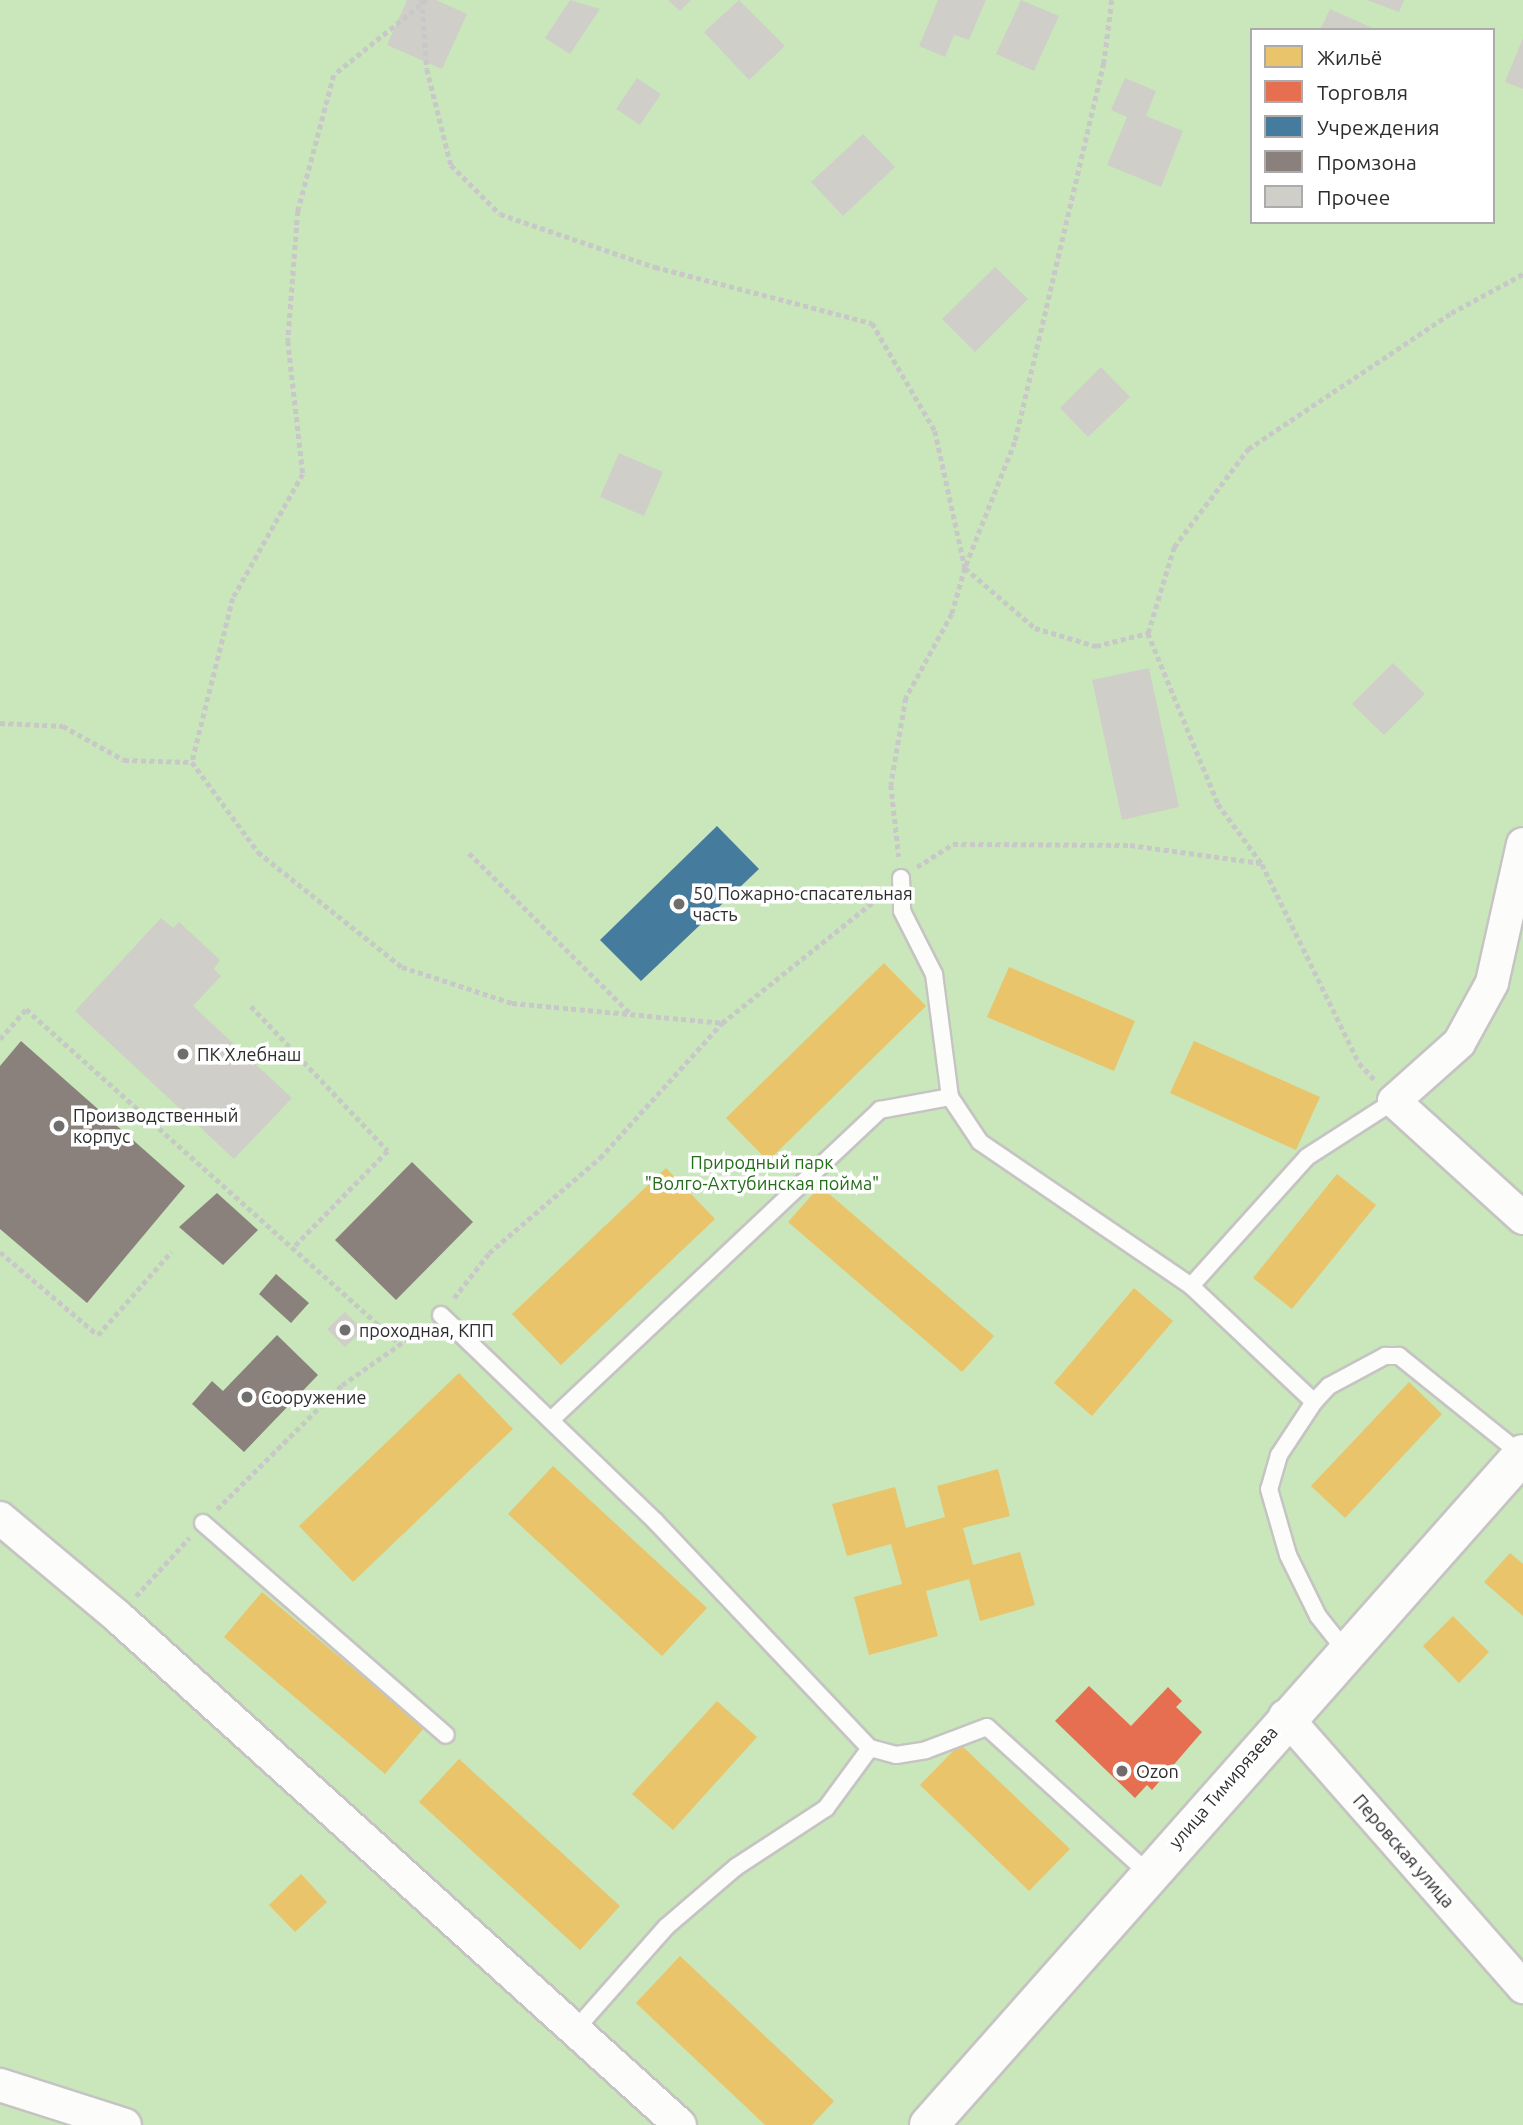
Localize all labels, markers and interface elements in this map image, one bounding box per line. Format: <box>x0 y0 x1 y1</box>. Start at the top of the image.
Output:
legend <box>1250 28 1495 224</box>
text: Жильё <box>1317 45 1382 69</box>
text: Торговля <box>1317 80 1408 104</box>
text: Учреждения <box>1317 115 1440 139</box>
text: Промзона <box>1317 150 1417 174</box>
text: Прочее <box>1317 185 1390 209</box>
place label: 50 Пожарно-спасательная часть <box>693 883 913 926</box>
marker: 50 Пожарно-спасательная часть <box>671 896 687 912</box>
place label: ПК Хлебнаш <box>197 1043 301 1065</box>
marker: ПК Хлебнаш <box>175 1046 191 1062</box>
place label: Производственный корпус <box>73 1105 238 1148</box>
marker: Производственный корпус <box>51 1118 67 1134</box>
park label: Природный парк "Волго-Ахтубинская пойма" <box>645 1152 879 1194</box>
place label: проходная, КПП <box>359 1319 494 1341</box>
marker: проходная, КПП <box>337 1322 353 1338</box>
place label: Сооружение <box>261 1386 366 1408</box>
marker: Сооружение <box>239 1389 255 1405</box>
street label: улица Тимирязева <box>1164 1722 1282 1852</box>
place label: Ozon <box>1136 1760 1179 1782</box>
marker: Ozon <box>1114 1763 1130 1779</box>
street label: Перовская улица <box>1349 1790 1459 1912</box>

